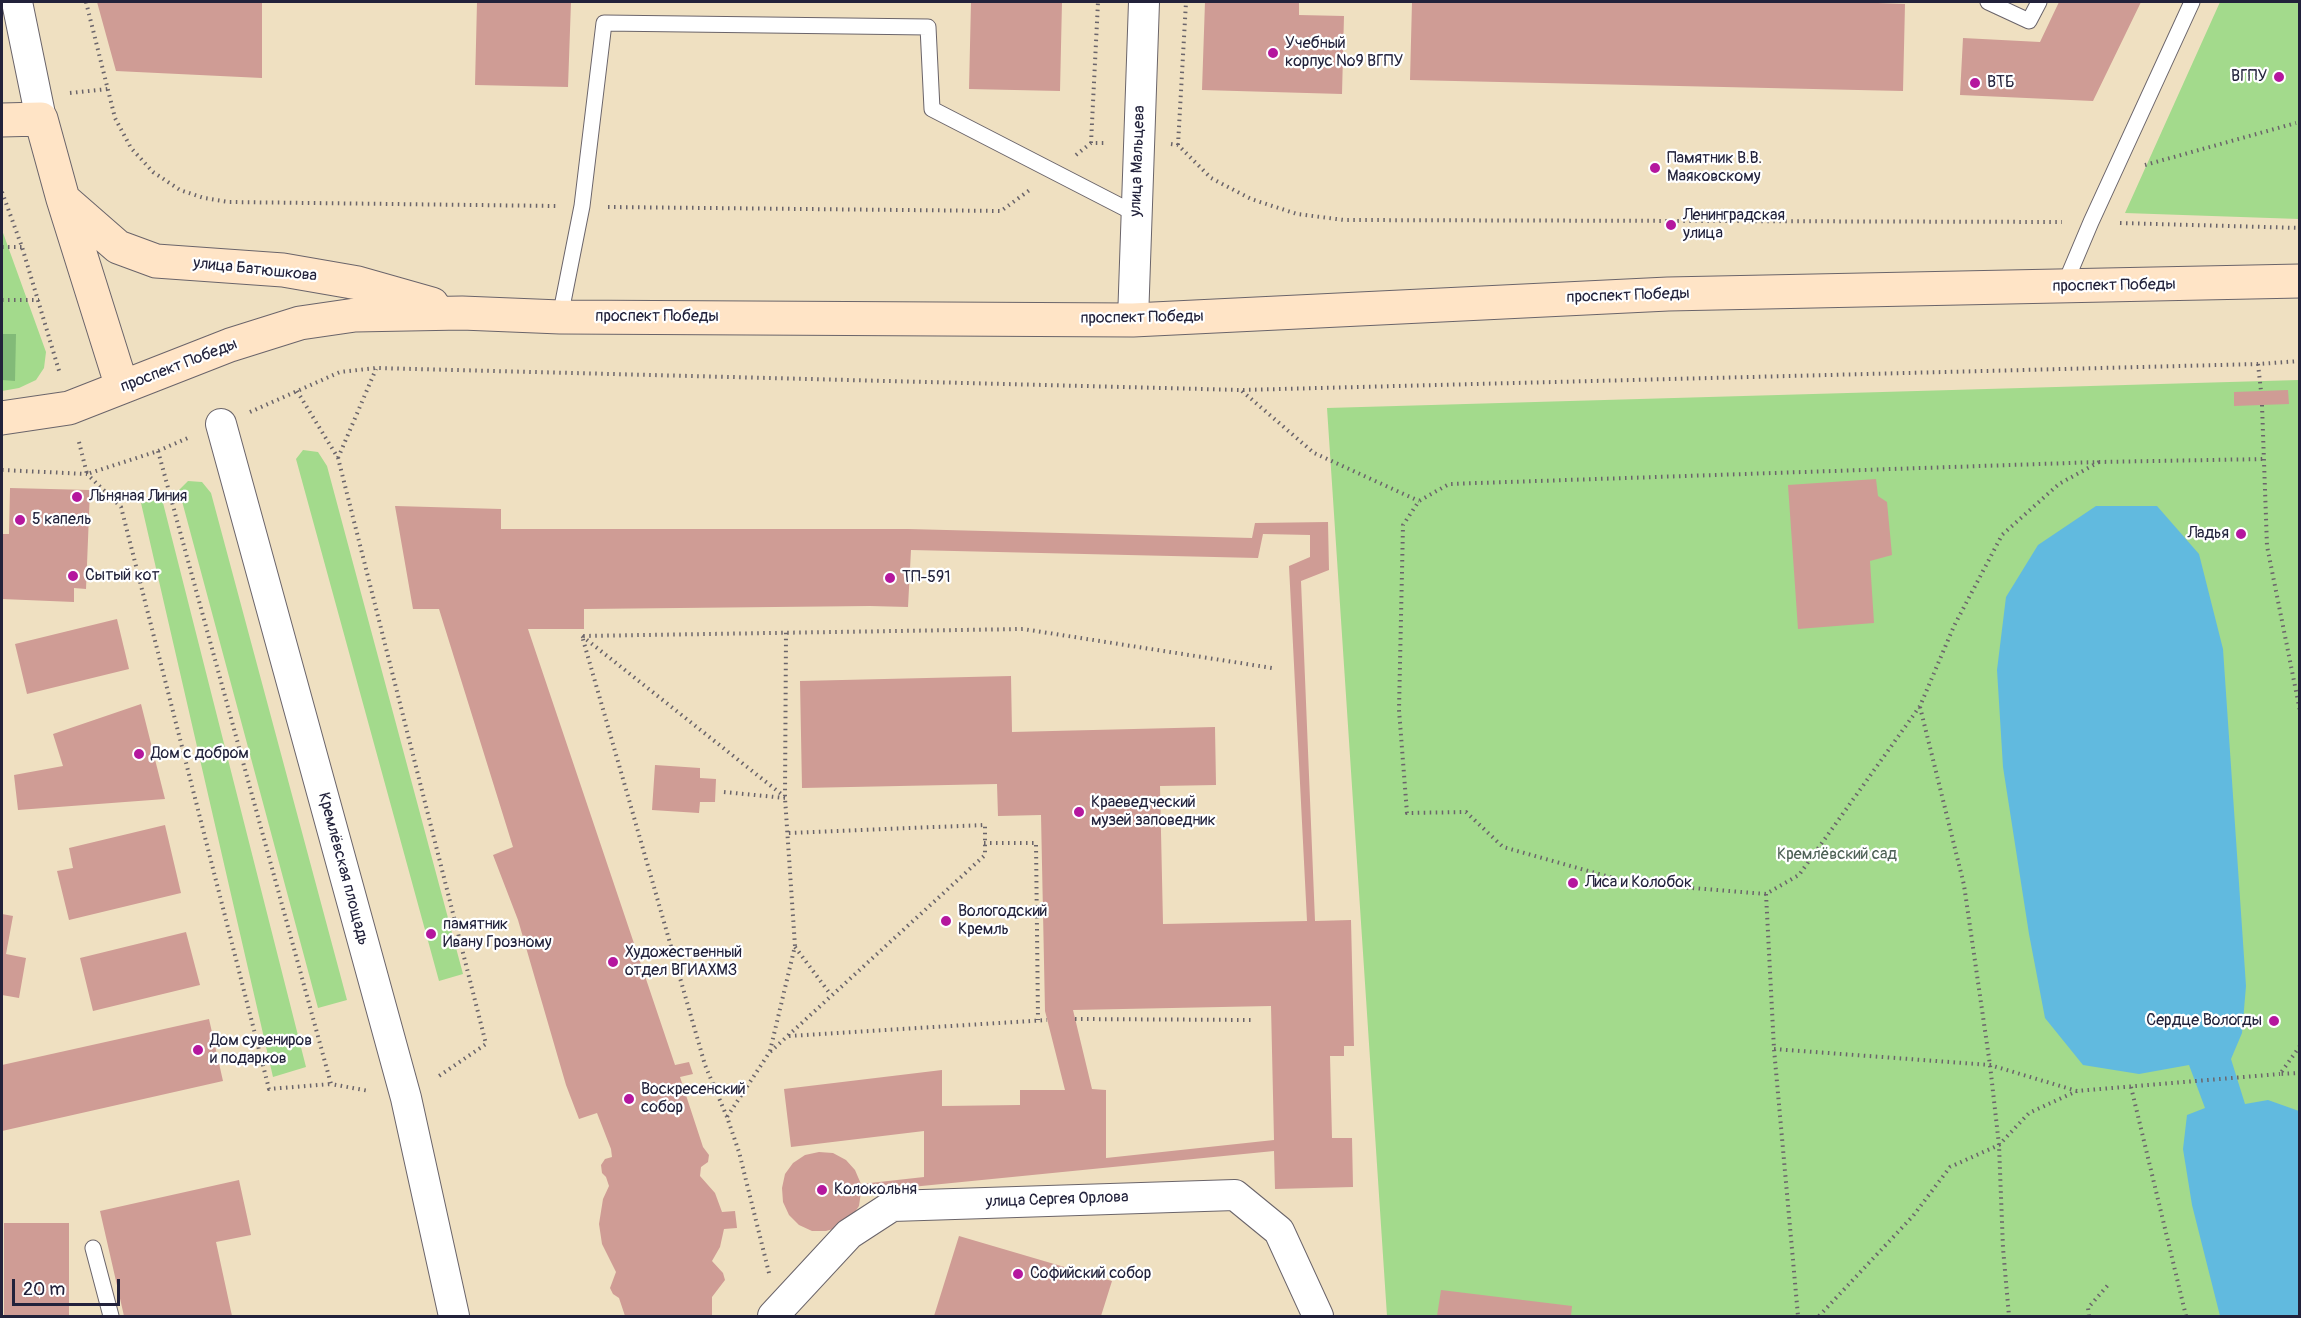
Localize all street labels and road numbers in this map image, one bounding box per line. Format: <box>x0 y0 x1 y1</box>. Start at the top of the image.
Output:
street label: улица Мальцева <box>1126 105 1150 217</box>
street label: улица Батюшкова <box>192 254 318 286</box>
street label: проспект Победы <box>2052 275 2176 297</box>
street label: проспект Победы <box>1566 284 1690 308</box>
street label: проспект Победы <box>595 307 719 327</box>
street label: проспект Победы <box>1080 307 1204 329</box>
street label: проспект Победы <box>118 335 240 397</box>
street label: Кремлёвская площадь <box>313 790 373 948</box>
street label: улица Сергея Орлова <box>985 1188 1129 1212</box>

